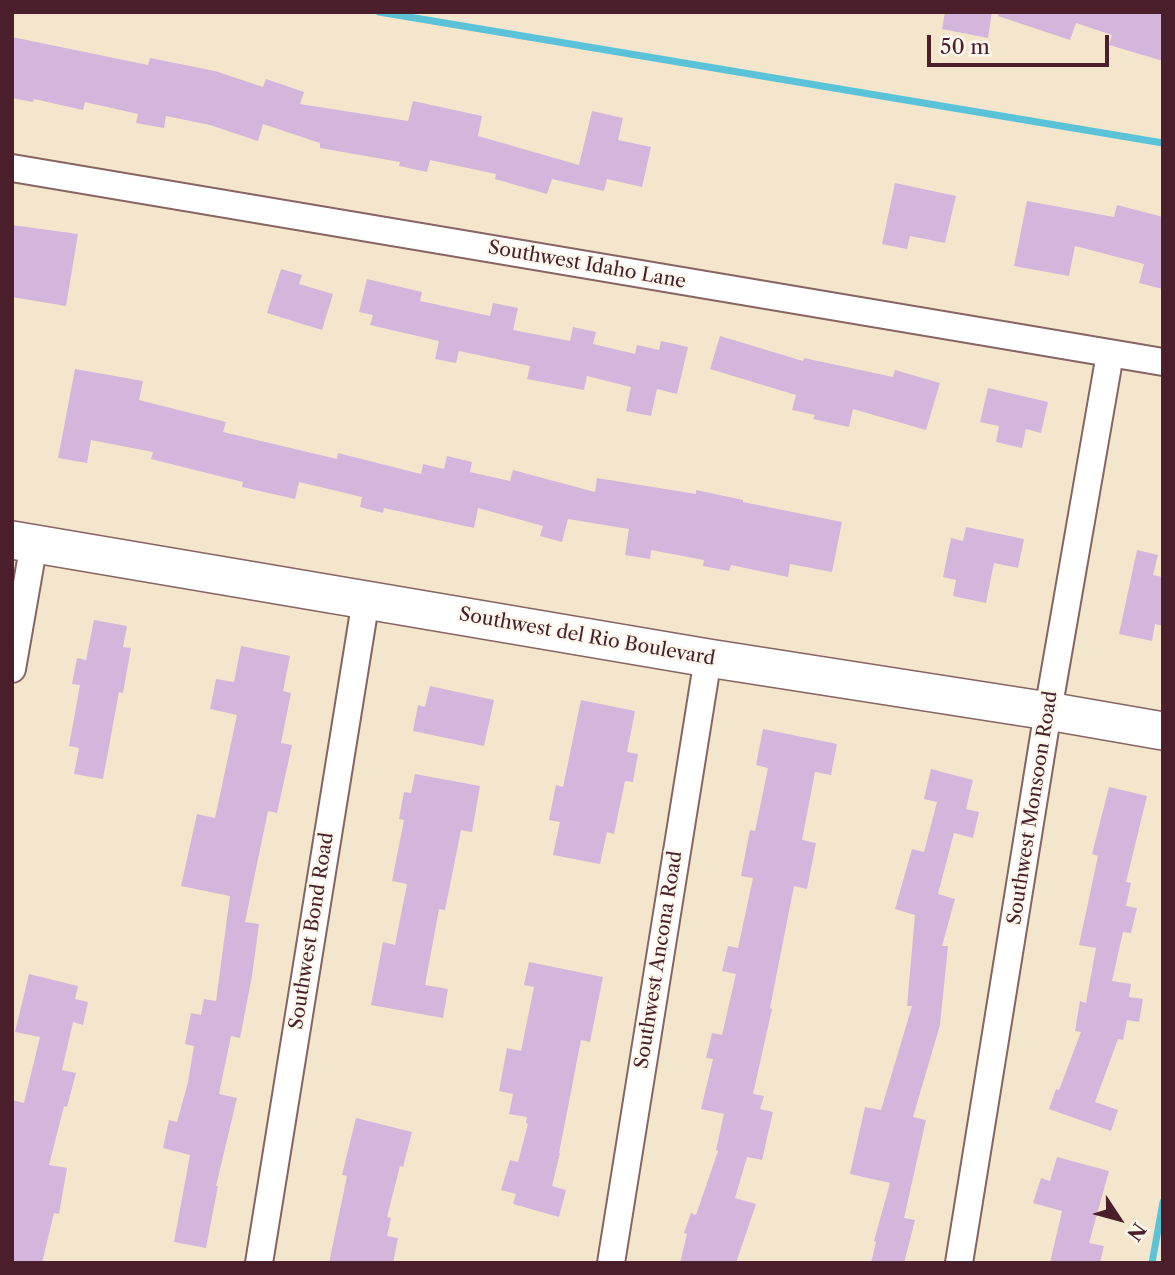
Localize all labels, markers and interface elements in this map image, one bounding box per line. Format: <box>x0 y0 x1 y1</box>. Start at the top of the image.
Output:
scale bar <box>930 21 1112 65</box>
text: 50 m <box>940 34 990 59</box>
street label: Southwest Idaho Lane <box>486 236 688 294</box>
street label: Southwest del Rio Boulevard <box>457 603 717 671</box>
street label: Southwest Monsoon Road <box>1003 689 1063 927</box>
street label: Southwest Bond Road <box>285 831 339 1031</box>
street label: Southwest Ancona Road <box>631 849 687 1071</box>
north arrow <box>1084 1184 1154 1254</box>
text: N <box>1122 1218 1151 1245</box>

